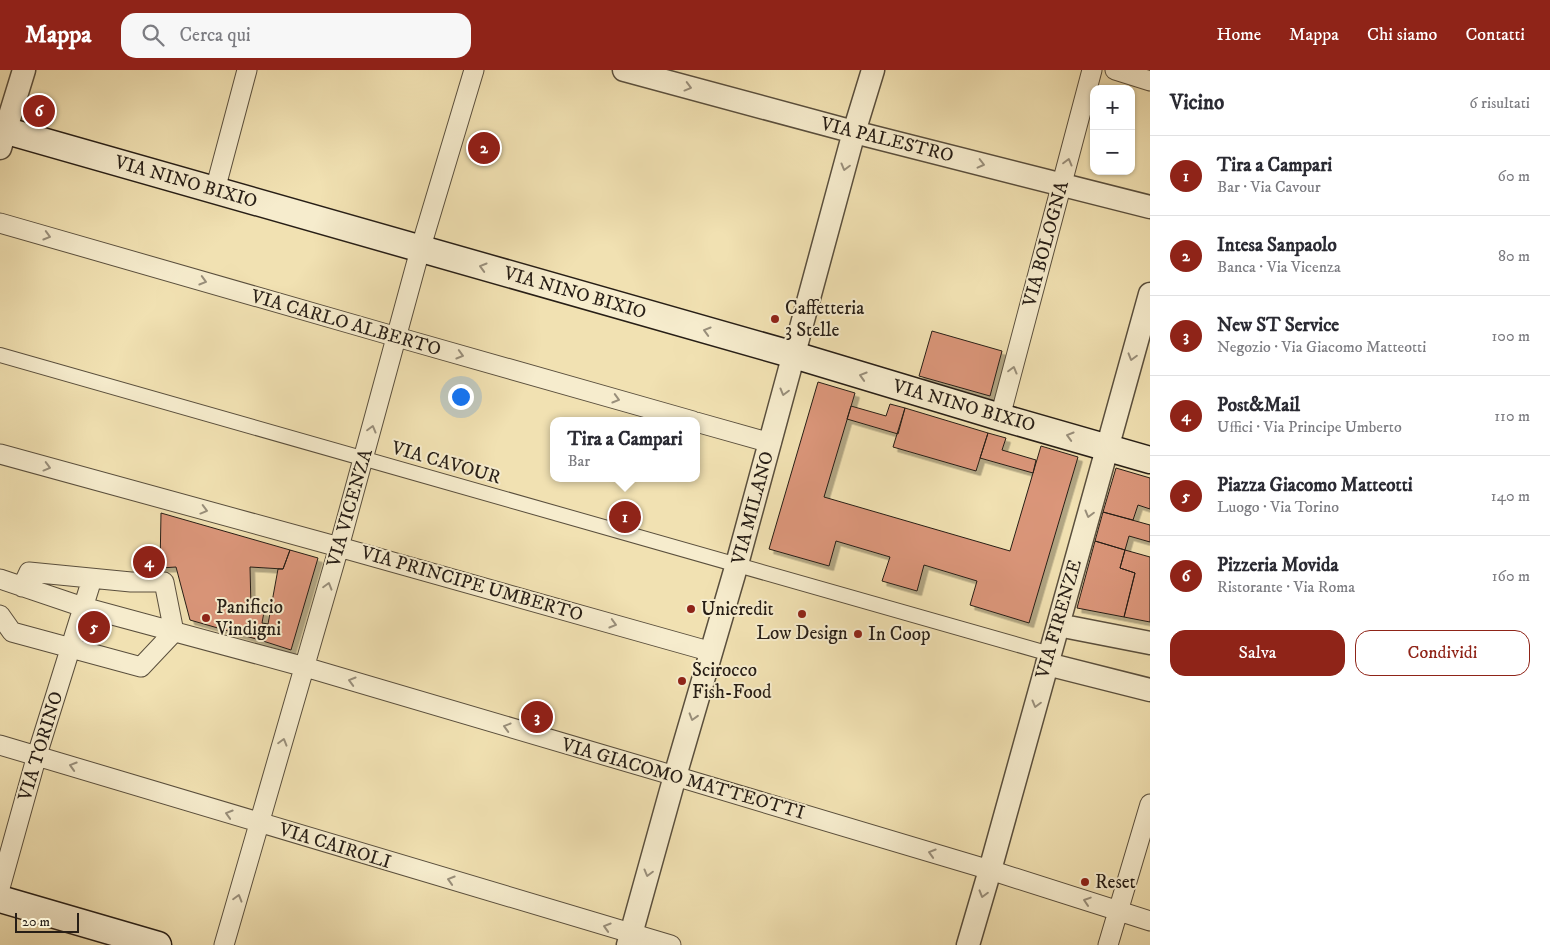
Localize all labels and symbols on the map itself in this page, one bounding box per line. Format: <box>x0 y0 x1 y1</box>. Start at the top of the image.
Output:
one-way arrow <box>684 82 692 92</box>
pin: 6 <box>23 92 55 130</box>
street label: VIA PALESTRO <box>817 112 956 168</box>
pin: 2 <box>468 129 500 167</box>
street label: VIA NINO BIXIO <box>111 150 260 213</box>
one-way arrow <box>1062 158 1073 167</box>
one-way arrow <box>976 159 984 169</box>
one-way arrow <box>840 163 851 172</box>
street label: VIA BOLOGNA <box>1018 178 1074 310</box>
one-way arrow <box>42 231 50 241</box>
street label: VIA NINO BIXIO <box>500 261 649 324</box>
one-way arrow <box>480 263 488 273</box>
one-way arrow <box>198 276 207 286</box>
street label: VIA CARLO ALBERTO <box>247 285 444 361</box>
place label: Caffetteria 3 Stelle <box>785 297 864 342</box>
marker: Caffetteria 3 Stelle <box>769 313 781 325</box>
one-way arrow <box>704 326 712 336</box>
one-way arrow <box>455 350 464 360</box>
one-way arrow <box>1128 353 1138 361</box>
one-way arrow <box>1007 367 1017 375</box>
one-way arrow <box>860 372 868 382</box>
street label: VIA NINO BIXIO <box>889 374 1038 437</box>
your location <box>448 384 474 410</box>
one-way arrow <box>780 387 790 395</box>
one-way arrow <box>612 394 620 404</box>
one-way arrow <box>366 426 376 434</box>
one-way arrow <box>1066 432 1074 442</box>
street label: VIA CAVOUR <box>388 436 504 490</box>
street label: VIA VICENZA <box>322 445 378 571</box>
street label: VIA MILANO <box>727 449 779 568</box>
one-way arrow <box>42 461 51 471</box>
pin: 1 <box>609 498 641 536</box>
one-way arrow <box>199 504 207 514</box>
one-way arrow <box>1084 509 1094 517</box>
street label: VIA PRINCIPE UMBERTO <box>357 541 586 627</box>
pin: 4 <box>133 543 165 581</box>
street label: VIA FIRENZE <box>1031 557 1087 682</box>
one-way arrow <box>322 582 333 590</box>
place label: Panificio Vindigni <box>215 596 283 641</box>
place label: Unicredit <box>701 598 774 621</box>
marker: Unicredit <box>685 603 697 615</box>
pin: 5 <box>78 608 110 646</box>
marker: Low Design <box>796 608 808 620</box>
marker: Panificio Vindigni <box>200 612 212 624</box>
one-way arrow <box>609 618 617 629</box>
place label: Low Design <box>756 622 848 645</box>
place label: In Coop <box>868 623 930 646</box>
marker: In Coop <box>852 628 864 640</box>
place label: Scirocco Fish-Food <box>692 659 772 704</box>
marker: Scirocco Fish-Food <box>676 675 688 687</box>
one-way arrow <box>348 676 356 686</box>
street label: VIA TORINO <box>13 689 69 804</box>
pin: 3 <box>521 698 553 736</box>
one-way arrow <box>1031 700 1041 708</box>
one-way arrow <box>688 712 698 720</box>
one-way arrow <box>504 722 512 732</box>
street label: VIA GIACOMO MATTEOTTI <box>558 733 807 825</box>
one-way arrow <box>278 739 288 747</box>
one-way arrow <box>69 762 78 772</box>
one-way arrow <box>225 809 233 819</box>
street label: VIA CAIROLI <box>275 818 394 874</box>
one-way arrow <box>928 848 936 858</box>
one-way arrow <box>643 868 654 877</box>
place label: Reset <box>1095 871 1136 894</box>
one-way arrow <box>448 876 456 886</box>
marker: Reset <box>1079 876 1091 888</box>
one-way arrow <box>978 890 988 898</box>
one-way arrow <box>232 895 242 903</box>
one-way arrow <box>1083 897 1091 907</box>
scale bar <box>15 910 79 933</box>
one-way arrow <box>603 922 612 932</box>

